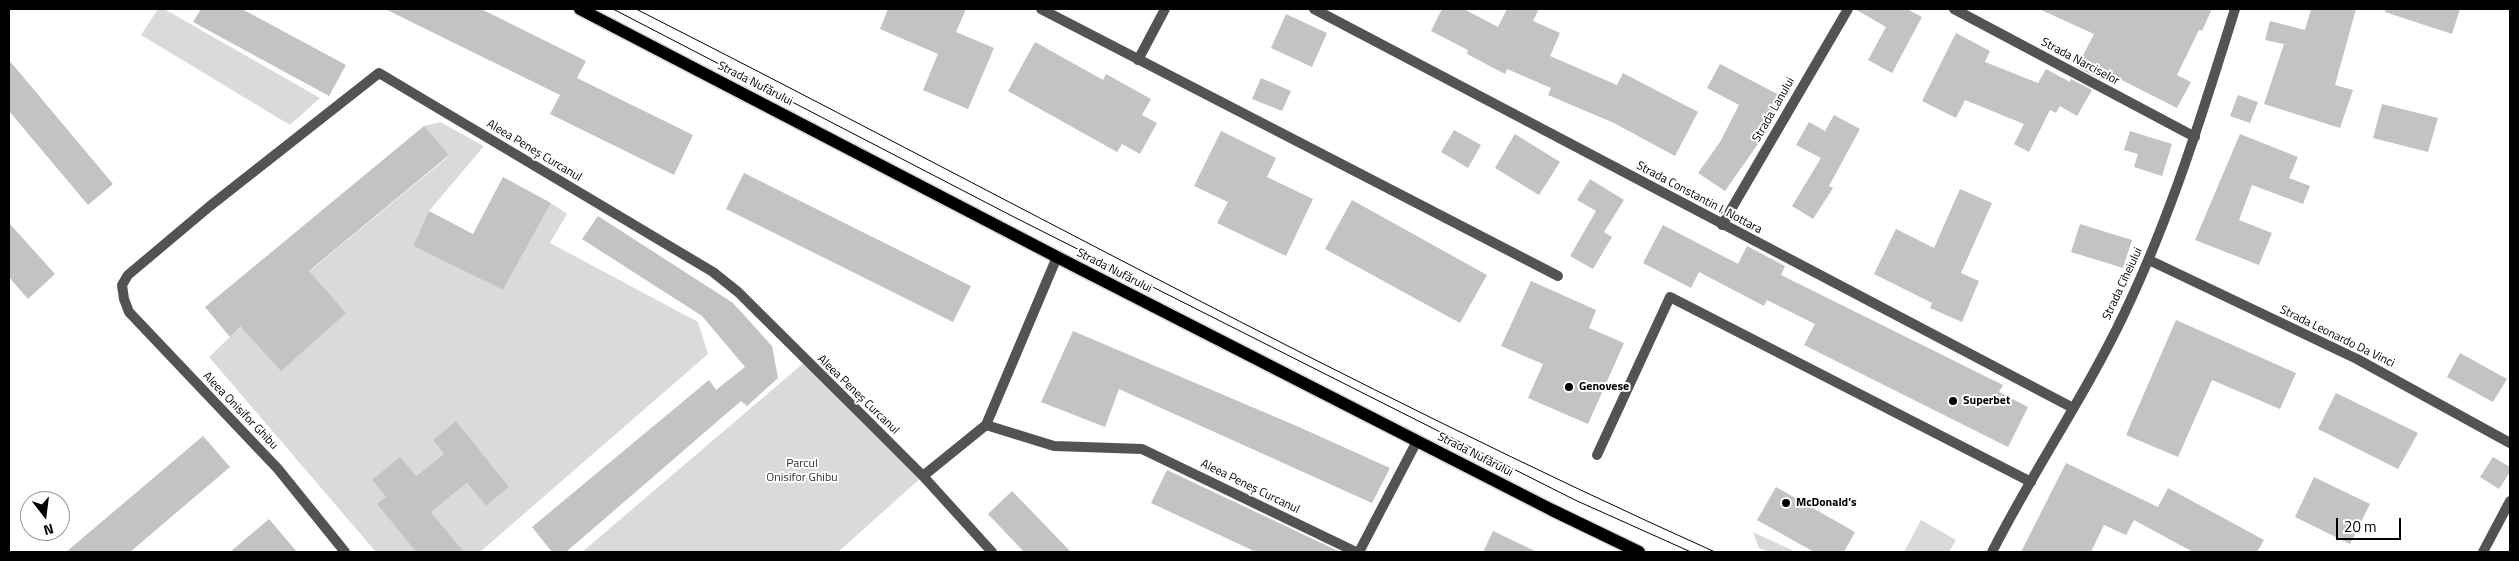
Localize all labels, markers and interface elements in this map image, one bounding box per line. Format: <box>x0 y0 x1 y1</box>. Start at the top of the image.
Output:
street label: Strada Narciselor <box>2038 35 2122 89</box>
street label: Strada Nufărului <box>715 59 795 109</box>
street label: Strada Lanului <box>1750 75 1798 145</box>
street label: Aleea Peneș Curcanul <box>484 117 584 185</box>
street label: Strada Constantin I. Nottara <box>1634 159 1764 237</box>
street label: Strada Nufărului <box>1074 246 1154 296</box>
street label: Strada Ciheiului <box>2100 246 2146 322</box>
street label: Strada Leonardo Da Vinci <box>2277 303 2397 371</box>
street label: Aleea Peneș Curcanul <box>814 352 902 438</box>
street label: Aleea Onisifor Ghibu <box>199 369 281 453</box>
place label: Genovese <box>1579 380 1629 394</box>
marker: Genovese <box>1563 381 1575 393</box>
place label: Superbet <box>1963 394 2010 408</box>
marker: Superbet <box>1947 395 1959 407</box>
street label: Strada Nufărului <box>1435 430 1515 480</box>
park label: Parcul Onisifor Ghibu <box>766 457 838 485</box>
street label: Aleea Peneș Curcanul <box>1198 457 1302 517</box>
north arrow <box>20 491 70 541</box>
place label: McDonald's <box>1796 496 1857 510</box>
marker: McDonald's <box>1780 497 1792 509</box>
scale bar <box>2339 508 2404 540</box>
text: 20 m <box>2344 515 2377 538</box>
text: N <box>41 519 56 541</box>

